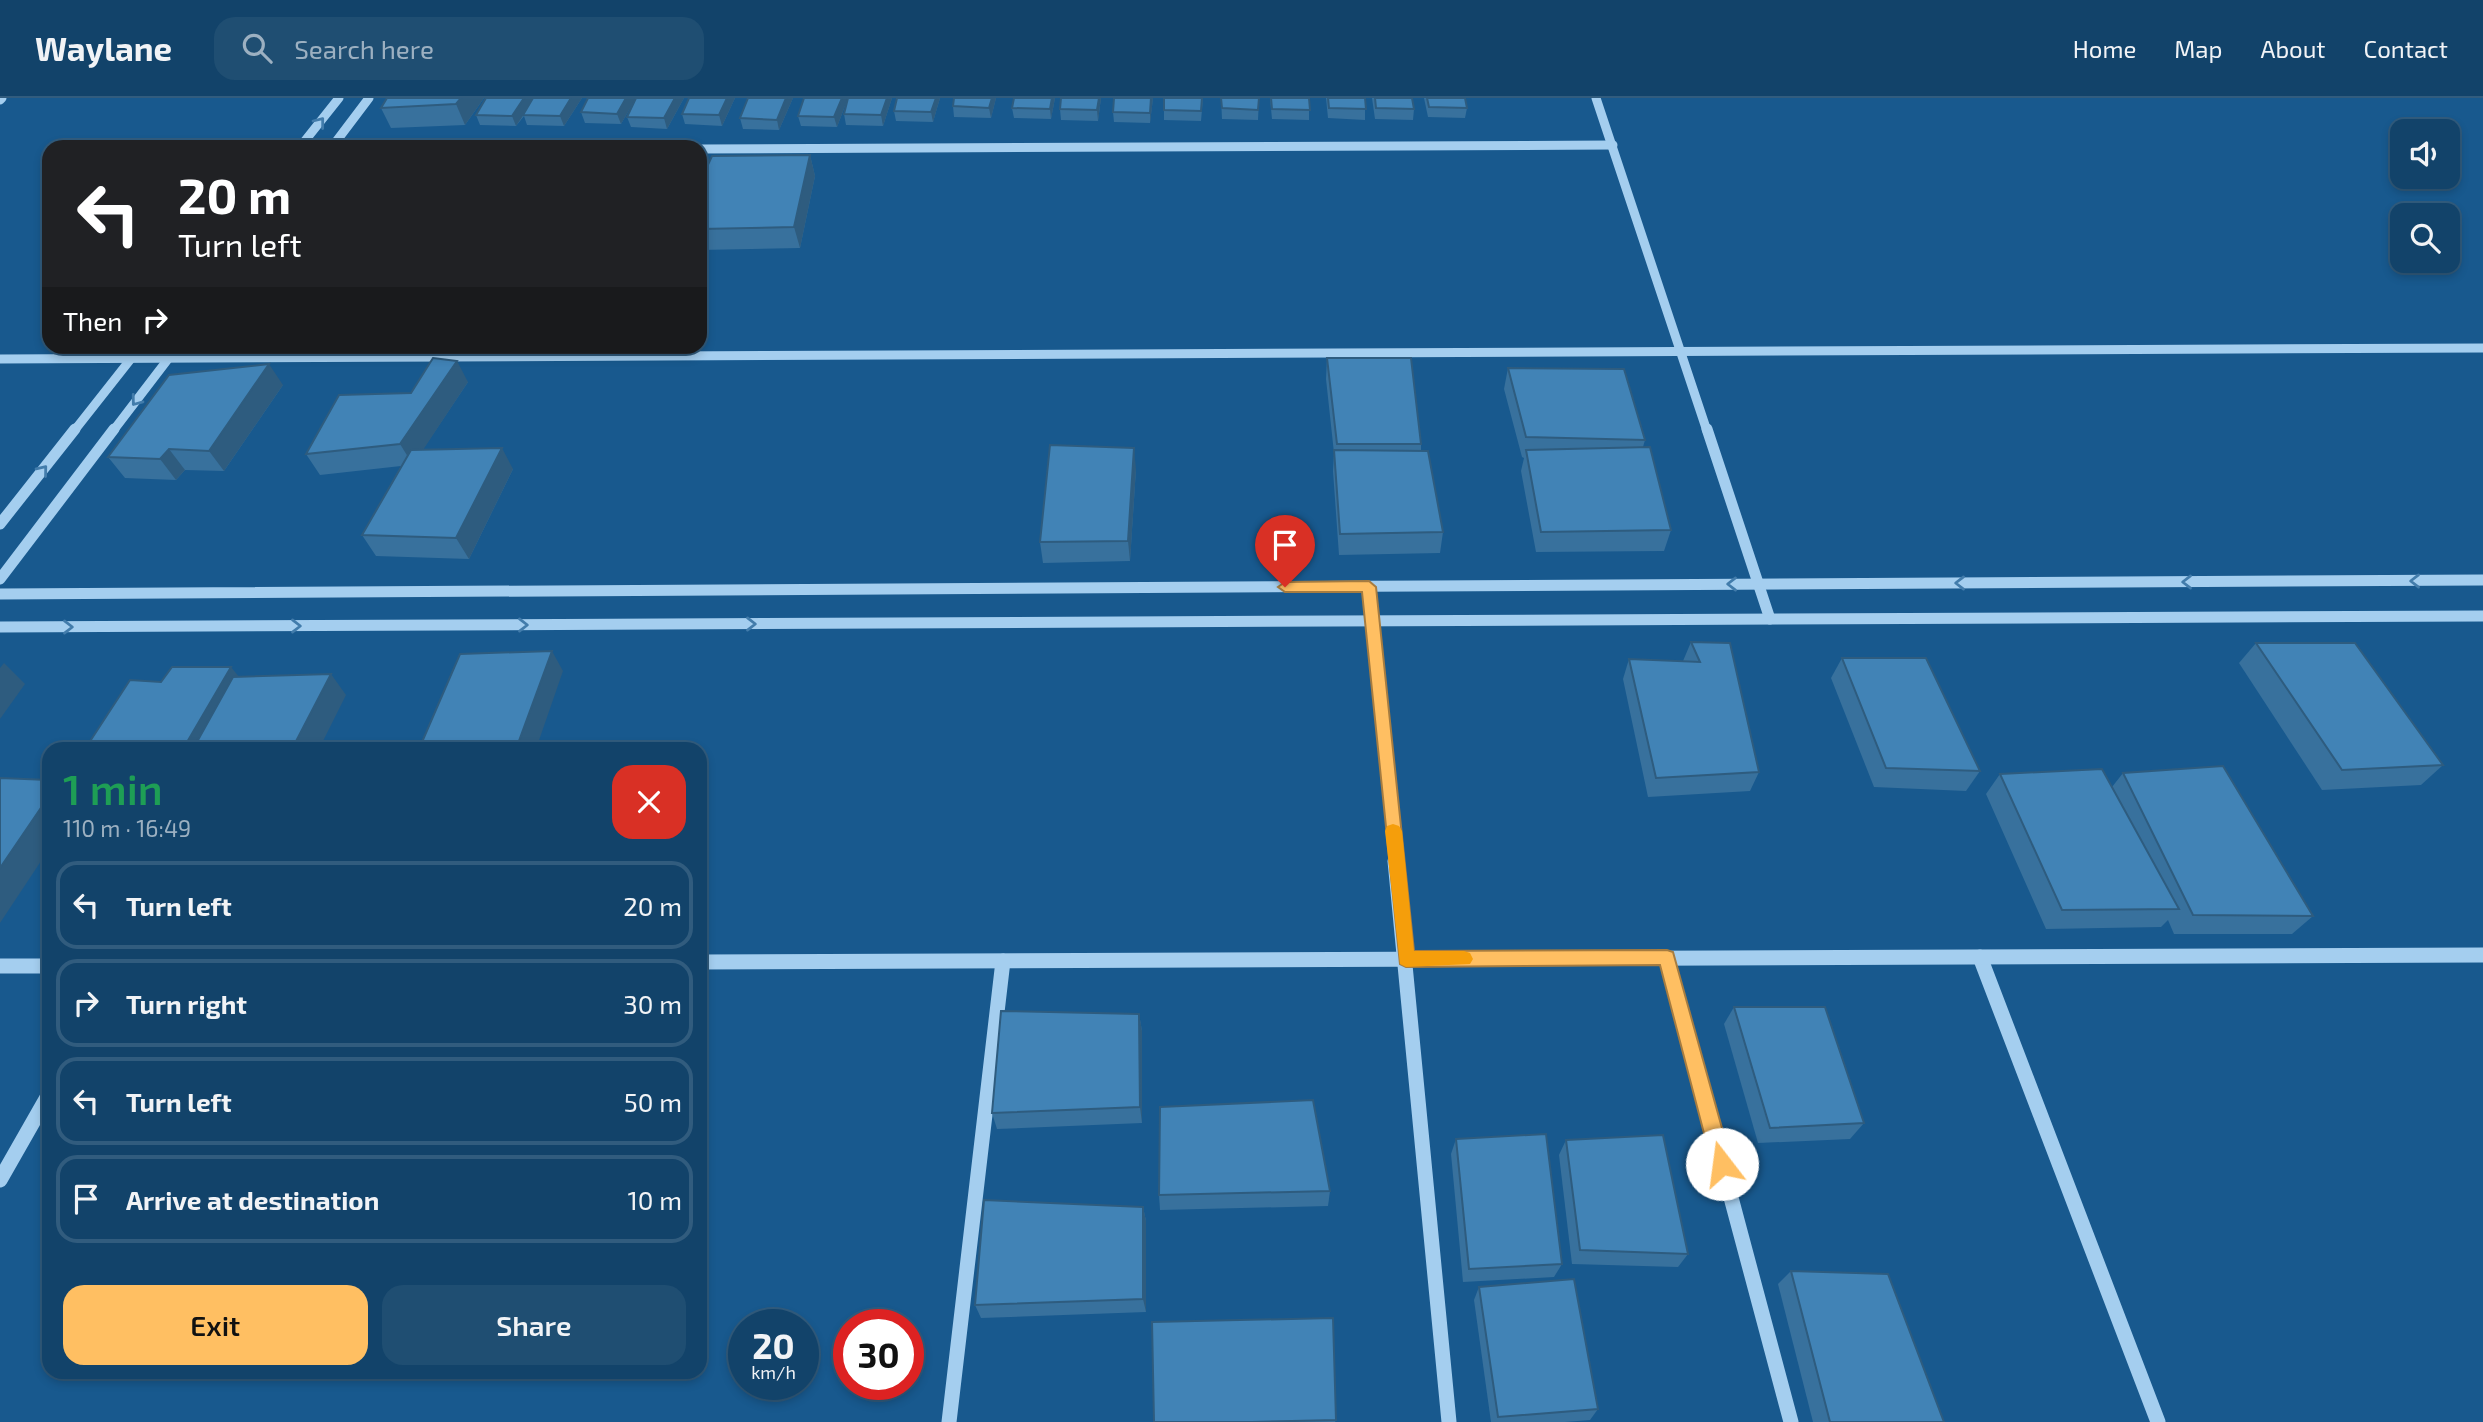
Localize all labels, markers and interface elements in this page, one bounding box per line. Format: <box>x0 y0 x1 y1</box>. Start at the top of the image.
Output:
search box <box>214 17 704 80</box>
text: Waylane <box>35 28 172 68</box>
icon: search <box>238 29 276 67</box>
text: Search here <box>294 33 434 64</box>
text: Home <box>2073 34 2136 63</box>
text: Map <box>2174 34 2222 63</box>
text: About <box>2260 34 2326 63</box>
text: Contact <box>2364 34 2448 63</box>
one-way arrow <box>311 118 324 130</box>
map controls <box>2390 119 2460 273</box>
button: sound <box>2390 119 2460 189</box>
text: 20 m <box>178 165 291 224</box>
icon: left <box>63 168 154 259</box>
button: search <box>2390 203 2460 273</box>
text: Turn left <box>178 225 302 263</box>
icon: right <box>136 301 174 339</box>
text: Then <box>63 305 122 336</box>
one-way arrow <box>132 393 145 405</box>
one-way arrow <box>34 466 47 478</box>
pin <box>1255 515 1315 587</box>
icon: arrive <box>1266 526 1304 564</box>
one-way arrow <box>2409 573 2420 589</box>
one-way arrow <box>2182 574 2192 590</box>
one-way arrow <box>1954 575 1965 591</box>
one-way arrow <box>1727 576 1737 592</box>
one-way arrow <box>746 616 756 632</box>
one-way arrow <box>518 617 529 633</box>
one-way arrow <box>291 618 301 634</box>
one-way arrow <box>63 619 74 635</box>
text: 1 min <box>63 763 163 813</box>
button: close <box>612 765 686 839</box>
text: 110 m · 16:49 <box>63 814 191 842</box>
icon: left <box>67 886 105 924</box>
text: Turn left <box>126 890 232 921</box>
text: 20 m <box>623 890 682 921</box>
icon: right <box>67 984 105 1022</box>
text: Turn right <box>126 988 247 1019</box>
text: 30 m <box>623 988 682 1019</box>
icon: left <box>67 1082 105 1120</box>
text: Turn left <box>126 1086 232 1117</box>
text: 50 m <box>624 1086 682 1117</box>
position arrow <box>1685 1127 1759 1201</box>
icon: arrive <box>67 1180 105 1218</box>
text: Arrive at destination <box>126 1184 379 1215</box>
text: 10 m <box>627 1184 682 1215</box>
button: Exit <box>63 1285 368 1365</box>
button: Share <box>382 1285 686 1365</box>
speed limit sign: 30 <box>833 1309 924 1400</box>
text: 20 <box>752 1324 795 1366</box>
text: km/h <box>751 1361 796 1383</box>

